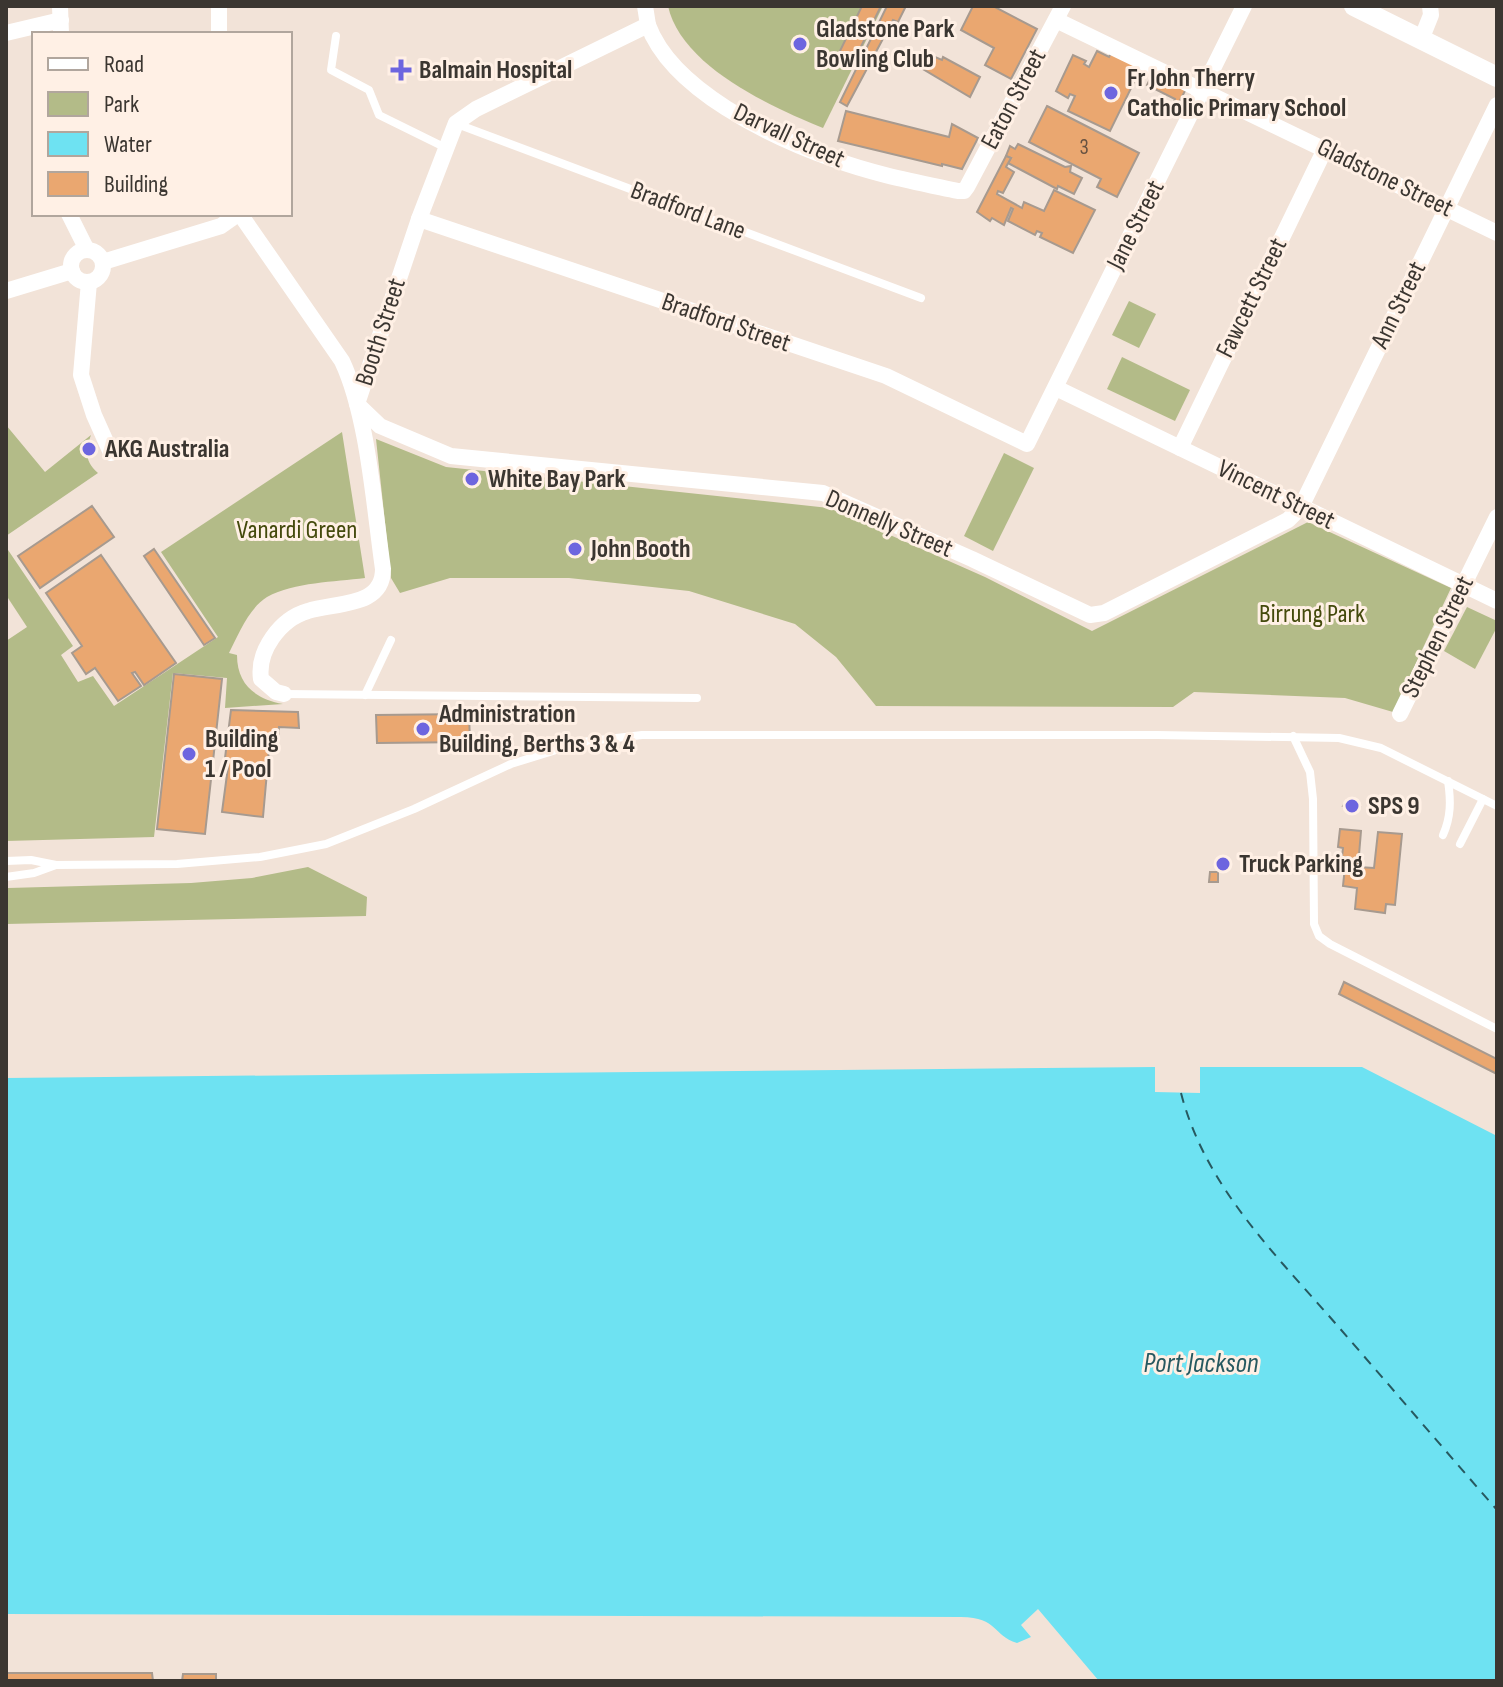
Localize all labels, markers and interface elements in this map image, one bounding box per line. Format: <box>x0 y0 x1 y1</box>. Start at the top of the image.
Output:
place label: Gladstone Park Bowling Club <box>816 14 955 75</box>
legend <box>32 32 292 216</box>
marker: Gladstone Park Bowling Club <box>791 35 809 53</box>
street label: Eaton Street <box>975 44 1053 154</box>
text: Road <box>104 50 144 79</box>
place label: Balmain Hospital <box>419 55 572 86</box>
marker: Balmain Hospital <box>390 59 412 81</box>
place label: Fr John Therry Catholic Primary School <box>1127 63 1346 124</box>
marker: Fr John Therry Catholic Primary School <box>1102 84 1120 102</box>
text: Park <box>104 90 139 119</box>
street label: Darvall Street <box>729 97 849 175</box>
text: Water <box>104 130 152 159</box>
street label: Gladstone Street <box>1312 132 1458 224</box>
house number: 3 <box>1079 134 1089 161</box>
text: Building <box>104 170 168 199</box>
street label: Bradford Lane <box>626 175 750 247</box>
street label: Jane Street <box>1100 175 1172 276</box>
street label: Fawcett Street <box>1210 233 1294 363</box>
street label: Ann Street <box>1364 256 1433 354</box>
street label: Booth Street <box>349 274 413 390</box>
street label: Bradford Street <box>658 287 794 360</box>
place label: AKG Australia <box>104 434 229 465</box>
marker: AKG Australia <box>80 440 98 458</box>
street label: Vincent Street <box>1212 453 1340 537</box>
place label: White Bay Park <box>488 464 626 495</box>
marker: White Bay Park <box>463 470 481 488</box>
street label: Donnelly Street <box>821 483 957 565</box>
park label: Vanardi Green <box>236 515 358 546</box>
place label: John Booth <box>590 534 691 565</box>
marker: John Booth <box>566 540 584 558</box>
street label: Stephen Street <box>1395 571 1481 703</box>
park label: Birrung Park <box>1259 599 1365 630</box>
place label: Administration Building, Berths 3 & 4 <box>438 699 635 760</box>
marker: Administration Building, Berths 3 & 4 <box>414 720 432 738</box>
place label: Building 1 / Pool <box>205 724 278 785</box>
marker: Building 1 / Pool <box>180 745 198 763</box>
place label: SPS 9 <box>1368 791 1420 822</box>
marker: SPS 9 <box>1343 797 1361 815</box>
place label: Truck Parking <box>1239 849 1363 880</box>
marker: Truck Parking <box>1214 855 1232 873</box>
water label: Port Jackson <box>1143 1347 1259 1380</box>

